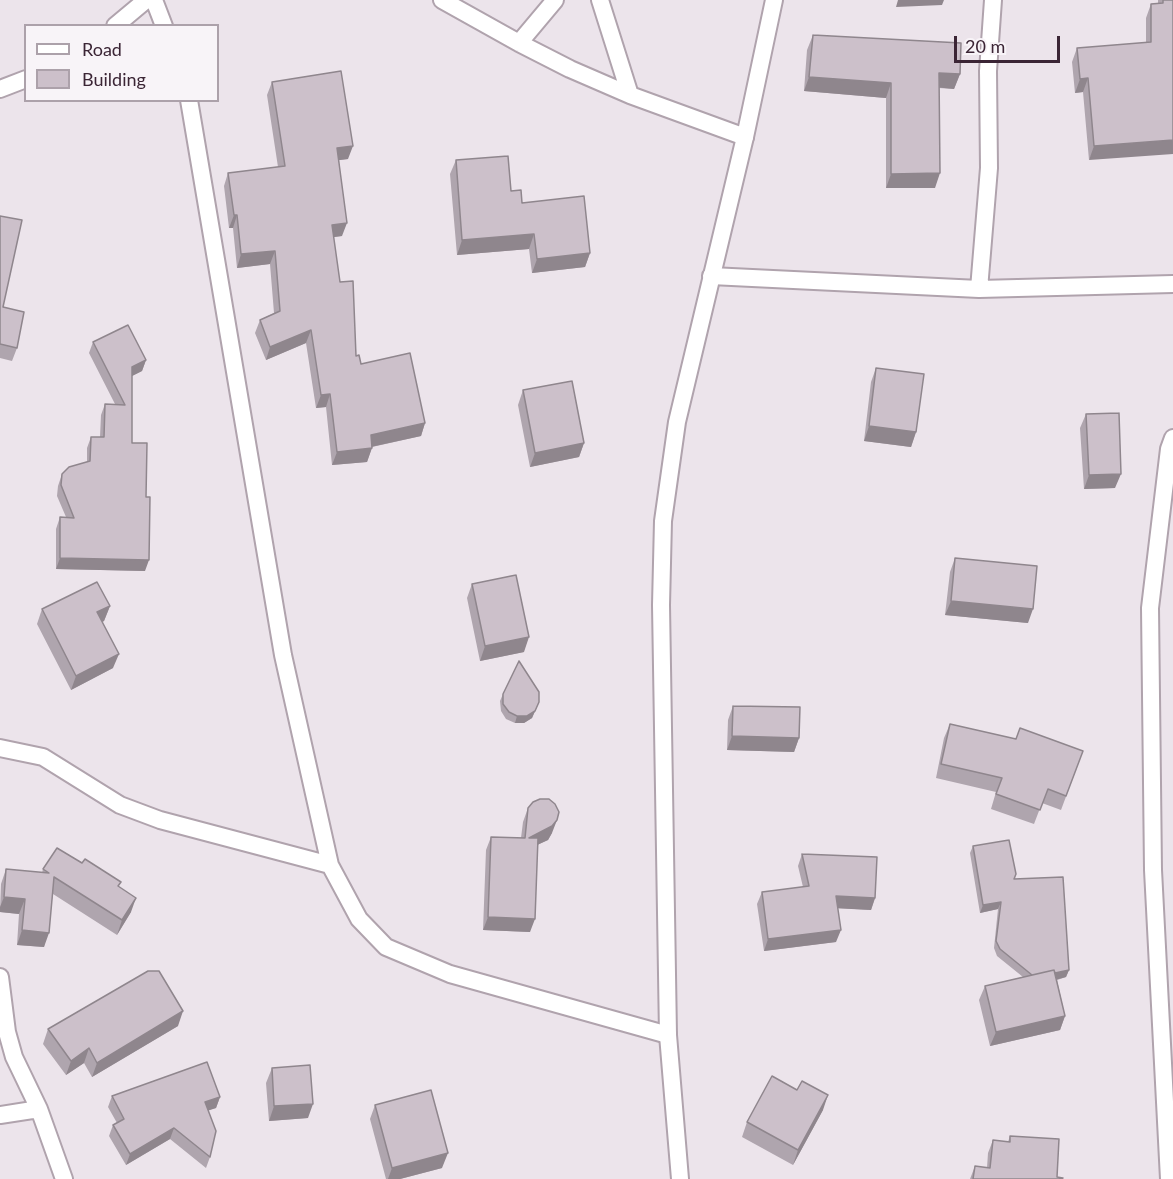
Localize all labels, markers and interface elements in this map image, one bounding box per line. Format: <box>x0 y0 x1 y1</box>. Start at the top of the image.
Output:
legend <box>24 24 219 102</box>
scale bar <box>957 24 1064 62</box>
text: 20 m <box>965 35 1005 57</box>
text: Road <box>82 38 122 60</box>
text: Building <box>82 68 146 90</box>

